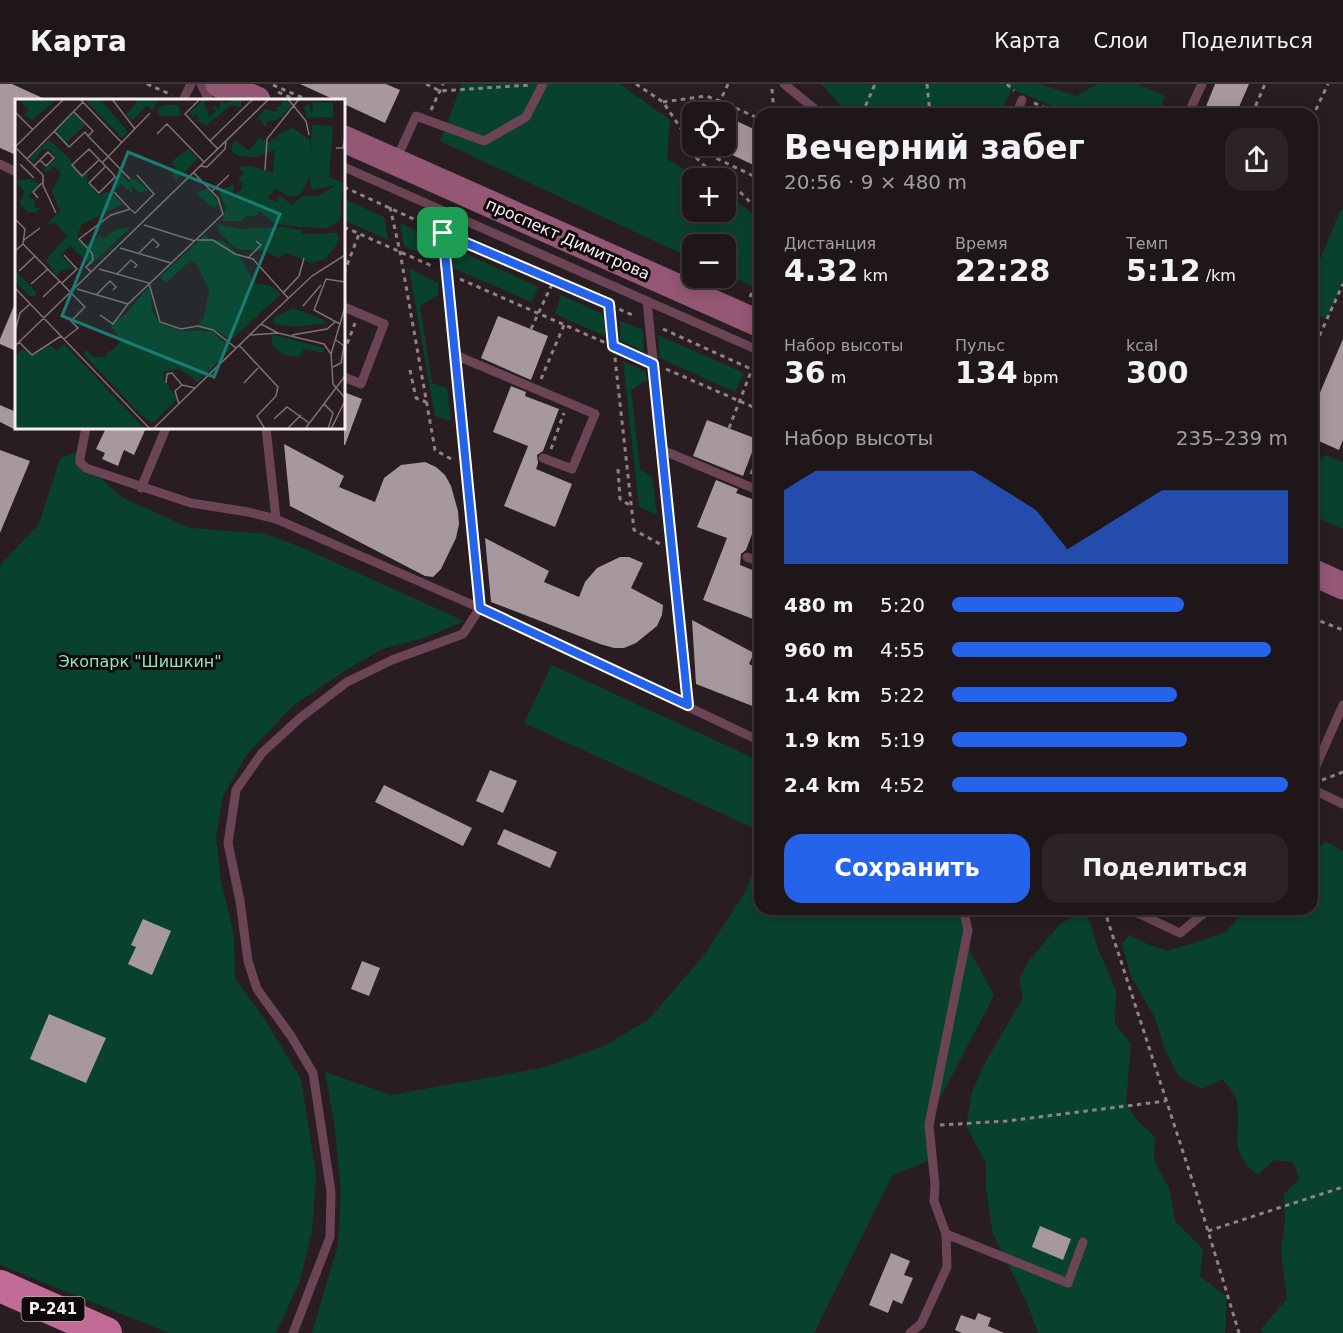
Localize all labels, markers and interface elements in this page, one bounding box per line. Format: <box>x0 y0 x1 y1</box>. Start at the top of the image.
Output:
text: Карта <box>30 25 127 58</box>
text: Карта <box>994 29 1060 53</box>
text: Слои <box>1093 29 1148 53</box>
text: Поделиться <box>1181 29 1313 53</box>
inset map <box>15 99 345 429</box>
map controls <box>682 102 736 288</box>
button: locate <box>682 102 736 156</box>
text: Вечерний забег <box>784 128 1085 167</box>
button: share <box>1225 128 1288 191</box>
button: + <box>682 168 736 222</box>
text: 20:56 · 9 × 480 m <box>784 170 967 194</box>
street label: проспект Димитрова <box>483 194 653 284</box>
pin <box>417 207 468 258</box>
icon: arrive <box>426 216 459 249</box>
button: − <box>682 234 736 288</box>
text: Дистанция <box>784 234 876 253</box>
text: Время <box>955 234 1008 253</box>
text: Темп <box>1126 234 1168 253</box>
text: 4.32 <box>784 253 858 288</box>
text: 22:28 <box>955 253 1051 288</box>
text: 5:12 <box>1126 253 1201 288</box>
text: km <box>858 266 888 285</box>
text: /km <box>1201 266 1236 285</box>
text: Набор высоты <box>784 336 903 355</box>
text: Пульс <box>955 336 1005 355</box>
text: kcal <box>1126 336 1158 355</box>
text: 36 <box>784 355 826 390</box>
text: 134 <box>955 355 1018 390</box>
text: 300 <box>1126 355 1189 390</box>
text: m <box>826 368 846 387</box>
text: bpm <box>1018 368 1059 387</box>
text: Набор высоты <box>784 426 933 450</box>
text: 235–239 m <box>1176 426 1288 450</box>
text: 480 m <box>784 593 854 617</box>
text: 5:20 <box>880 593 925 617</box>
text: 960 m <box>784 638 854 662</box>
text: 4:55 <box>880 638 925 662</box>
park label: Экопарк "Шишкин" <box>58 652 222 671</box>
text: 1.4 km <box>784 683 861 707</box>
text: 5:22 <box>880 683 925 707</box>
text: 1.9 km <box>784 728 861 752</box>
text: 5:19 <box>880 728 925 752</box>
text: 2.4 km <box>784 773 861 797</box>
text: 4:52 <box>880 773 925 797</box>
button: Сохранить <box>784 834 1030 903</box>
button: Поделиться <box>1042 834 1288 903</box>
road number: Р-241 <box>22 1297 84 1321</box>

